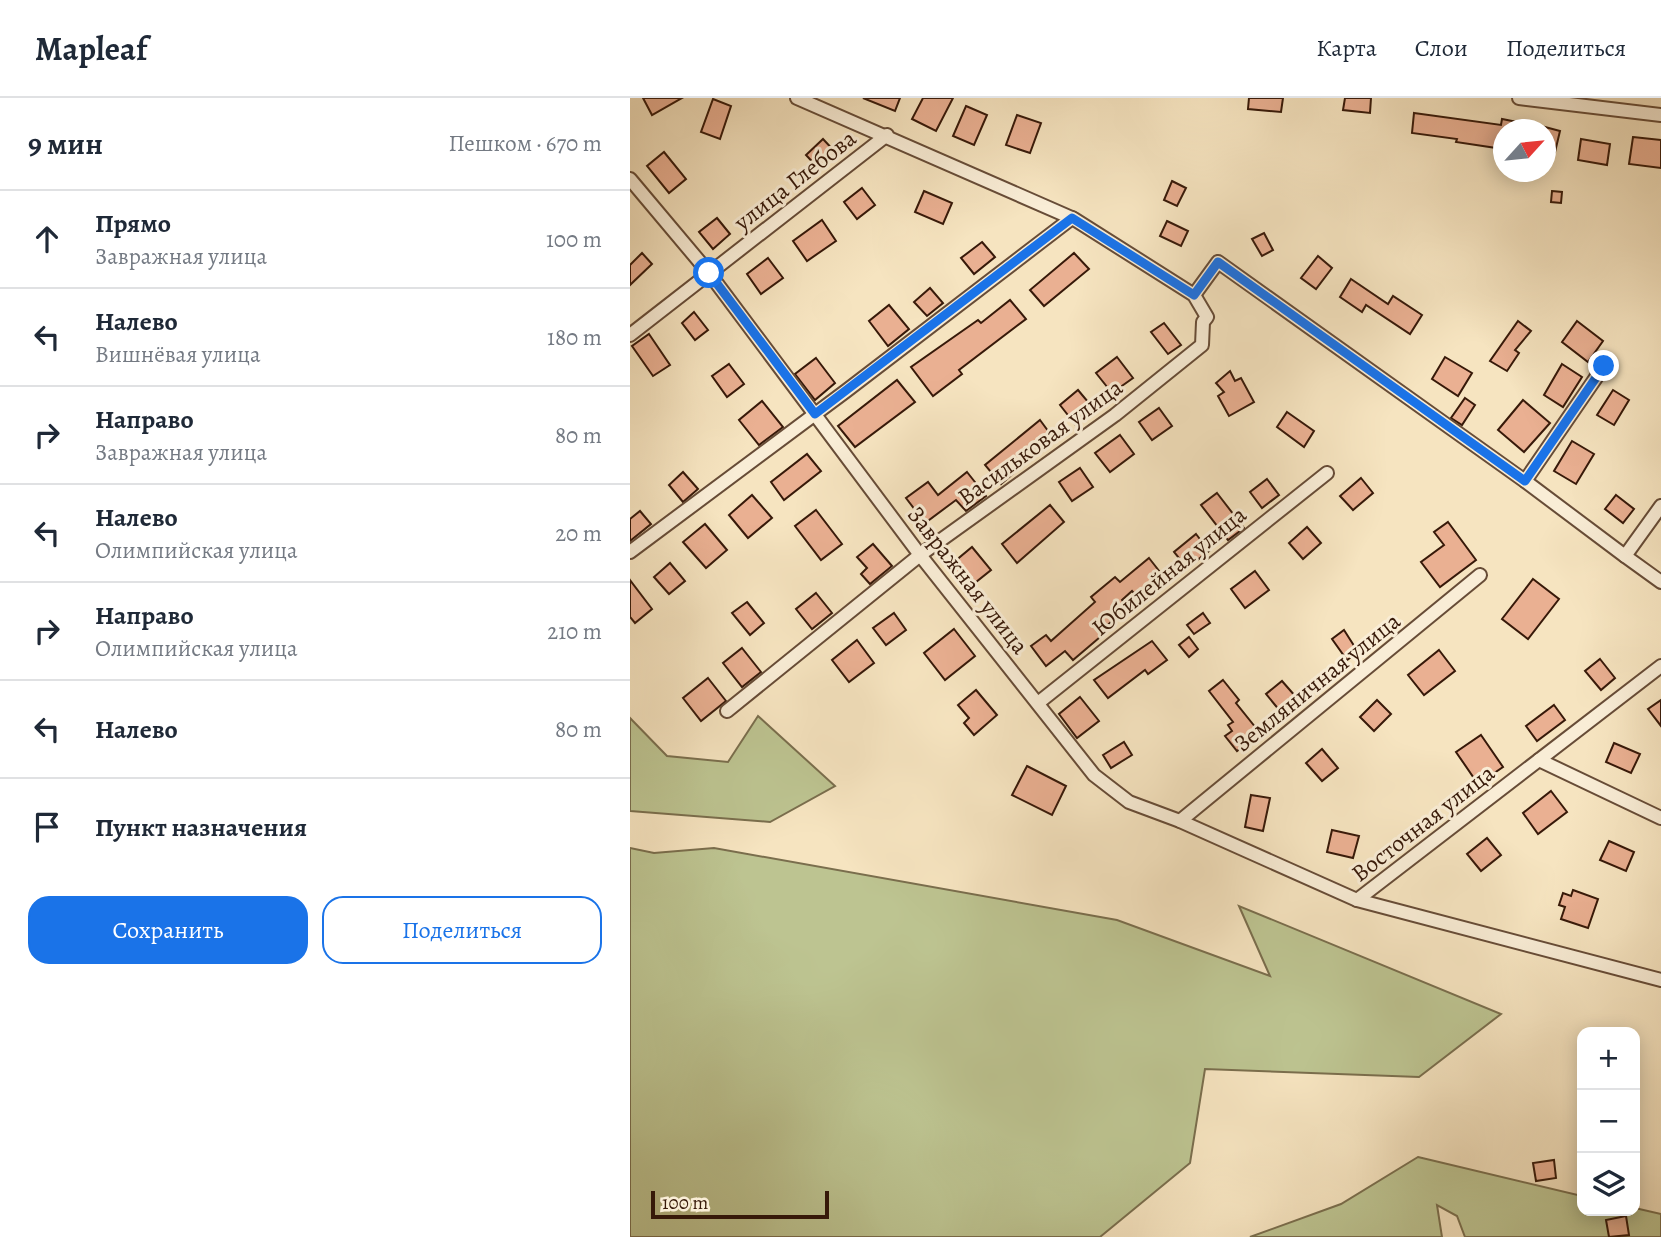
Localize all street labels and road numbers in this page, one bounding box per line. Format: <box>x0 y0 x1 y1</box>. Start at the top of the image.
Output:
street label: улица Глебова <box>727 122 863 238</box>
street label: Васильковая улица <box>951 371 1129 513</box>
street label: Завражная улица <box>900 499 1036 661</box>
street label: Юбилейная улица <box>1085 499 1253 643</box>
street label: Земляничная улица <box>1227 605 1407 759</box>
street label: Восточная улица <box>1345 757 1501 889</box>

